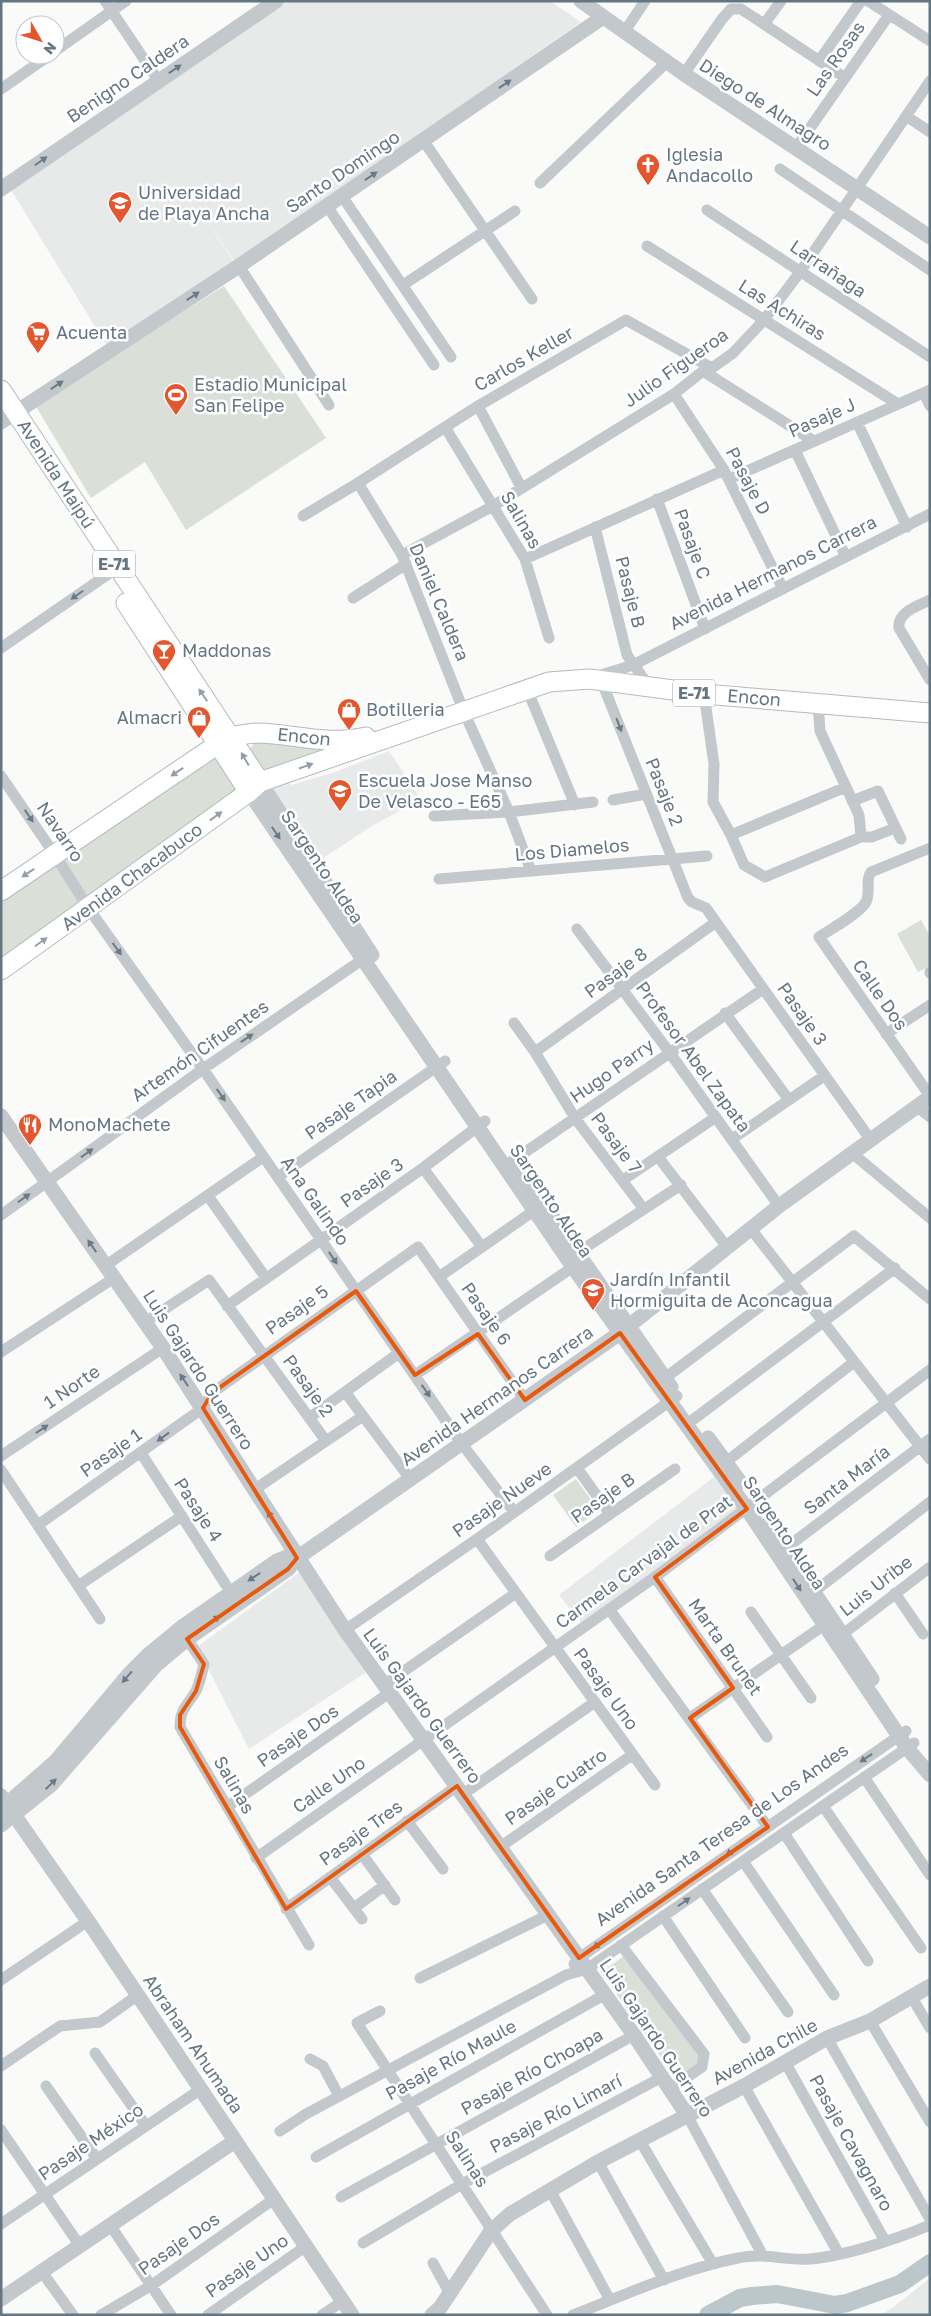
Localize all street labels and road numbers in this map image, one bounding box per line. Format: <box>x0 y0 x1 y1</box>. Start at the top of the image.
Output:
street label: Las Rosas <box>801 17 869 100</box>
street label: Benigno Caldera <box>62 29 193 127</box>
street label: Diego de Almagro <box>696 53 835 155</box>
street label: Santo Domingo <box>281 125 403 217</box>
street label: Larrañaga <box>786 235 871 302</box>
street label: Las Achiras <box>735 274 830 345</box>
street label: Carlos Keller <box>470 321 577 395</box>
street label: Julio Figueroa <box>619 323 732 411</box>
street label: Pasaje J <box>785 393 859 442</box>
street label: Avenida Maipú <box>14 415 100 532</box>
street label: Pasaje D <box>722 443 776 518</box>
street label: Salinas <box>497 487 547 552</box>
street label: Pasaje C <box>670 505 716 582</box>
street label: Avenida Hermanos Carrera <box>665 510 880 634</box>
street label: Daniel Caldera <box>405 539 475 664</box>
road number: E-71 <box>93 550 135 578</box>
street label: Pasaje B <box>611 554 651 630</box>
road number: E-71 <box>673 680 715 706</box>
street label: Encon <box>726 684 782 710</box>
street label: Encon <box>276 722 332 750</box>
street label: Pasaje 2 <box>641 754 689 829</box>
street label: Navarro <box>33 797 89 866</box>
street label: Sargento Aldea <box>277 805 369 927</box>
street label: Avenida Chacabuco <box>57 818 206 935</box>
street label: Los Diamelos <box>514 833 630 865</box>
street label: Pasaje 8 <box>580 942 651 1002</box>
street label: Calle Dos <box>848 955 913 1034</box>
street label: Profesor Abel Zapata <box>632 977 756 1136</box>
street label: Pasaje 3 <box>773 978 832 1049</box>
street label: Artemón Cifuentes <box>127 995 272 1106</box>
street label: Hugo Parry <box>565 1033 658 1107</box>
street label: Pasaje Tapia <box>300 1064 401 1144</box>
street label: Pasaje 7 <box>587 1108 647 1177</box>
street label: Sargento Aldea <box>506 1139 598 1261</box>
street label: Ana Galindo <box>277 1151 355 1249</box>
street label: Pasaje 3 <box>336 1153 407 1212</box>
street label: Pasaje 6 <box>457 1278 517 1349</box>
street label: Pasaje 5 <box>261 1280 332 1339</box>
street label: Luis Gajardo Guerrero <box>139 1285 259 1454</box>
street label: Avenida Hermanos Carrera <box>396 1320 597 1470</box>
street label: Pasaje 2 <box>279 1350 339 1421</box>
street label: 1 Norte <box>39 1360 104 1413</box>
street label: Pasaje 1 <box>75 1423 146 1481</box>
street label: Santa María <box>799 1440 894 1519</box>
street label: Pasaje Nueve <box>448 1457 555 1541</box>
street label: Pasaje B <box>566 1467 639 1527</box>
street label: Sargento Aldea <box>739 1471 831 1593</box>
street label: Pasaje 4 <box>170 1473 228 1546</box>
street label: Carmela Carvajal de Prat <box>551 1490 736 1633</box>
street label: Luis Uribe <box>835 1550 916 1620</box>
street label: Marta Brunet <box>684 1594 767 1699</box>
street label: Luis Gajardo Guerrero <box>359 1623 487 1787</box>
street label: Pasaje Uno <box>570 1643 644 1734</box>
street label: Pasaje Dos <box>253 1699 342 1771</box>
street label: Avenida Santa Teresa de Los Andes <box>591 1738 852 1930</box>
street label: Pasaje Cuatro <box>500 1743 611 1829</box>
street label: Calle Uno <box>288 1751 369 1817</box>
street label: Salinas <box>210 1752 260 1817</box>
street label: Pasaje Tres <box>314 1795 406 1870</box>
street label: Luis Gajardo Guerrero <box>596 1954 718 2121</box>
street label: Abraham Ahumada <box>139 1970 249 2117</box>
street label: Avenida Chile <box>708 2013 821 2089</box>
street label: Pasaje Río Maule <box>381 2014 520 2104</box>
street label: Pasaje Río Choapa <box>457 2023 606 2119</box>
street label: Pasaje Río Limarí <box>486 2068 626 2157</box>
street label: Pasaje Cavagnaro <box>805 2070 899 2215</box>
street label: Pasaje México <box>34 2098 147 2184</box>
street label: Salinas <box>441 2126 494 2191</box>
street label: Pasaje Dos <box>134 2207 223 2279</box>
street label: Pasaje Uno <box>201 2229 292 2302</box>

